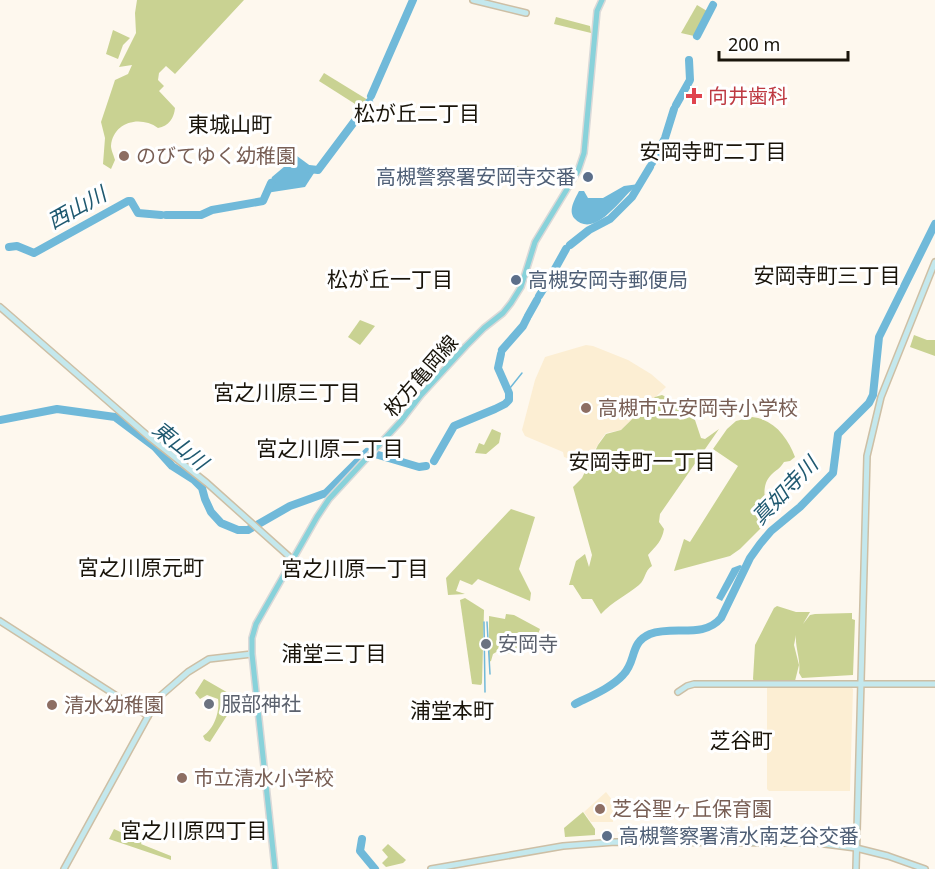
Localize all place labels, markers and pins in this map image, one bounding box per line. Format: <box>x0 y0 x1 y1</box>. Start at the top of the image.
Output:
place label: 向井歯科 <box>708 82 788 109</box>
marker: 向井歯科 <box>685 87 703 105</box>
place label: のびてゆく幼稚園 <box>136 142 296 169</box>
marker: のびてゆく幼稚園 <box>117 149 131 163</box>
place label: 高槻警察署安岡寺交番 <box>376 163 576 190</box>
marker: 高槻警察署安岡寺交番 <box>581 170 595 184</box>
place label: 高槻安岡寺郵便局 <box>528 266 688 293</box>
marker: 高槻安岡寺郵便局 <box>509 273 523 287</box>
place label: 高槻市立安岡寺小学校 <box>598 394 798 421</box>
marker: 高槻市立安岡寺小学校 <box>579 401 593 415</box>
place label: 安岡寺 <box>498 630 558 657</box>
marker: 安岡寺 <box>479 637 493 651</box>
place label: 服部神社 <box>221 690 301 717</box>
place label: 清水幼稚園 <box>64 691 164 718</box>
marker: 服部神社 <box>202 697 216 711</box>
marker: 清水幼稚園 <box>45 698 59 712</box>
place label: 市立清水小学校 <box>194 764 334 791</box>
marker: 市立清水小学校 <box>175 771 189 785</box>
place label: 芝谷聖ヶ丘保育園 <box>612 795 772 822</box>
marker: 芝谷聖ヶ丘保育園 <box>593 802 607 816</box>
place label: 高槻警察署清水南芝谷交番 <box>619 822 859 849</box>
marker: 高槻警察署清水南芝谷交番 <box>600 829 614 843</box>

